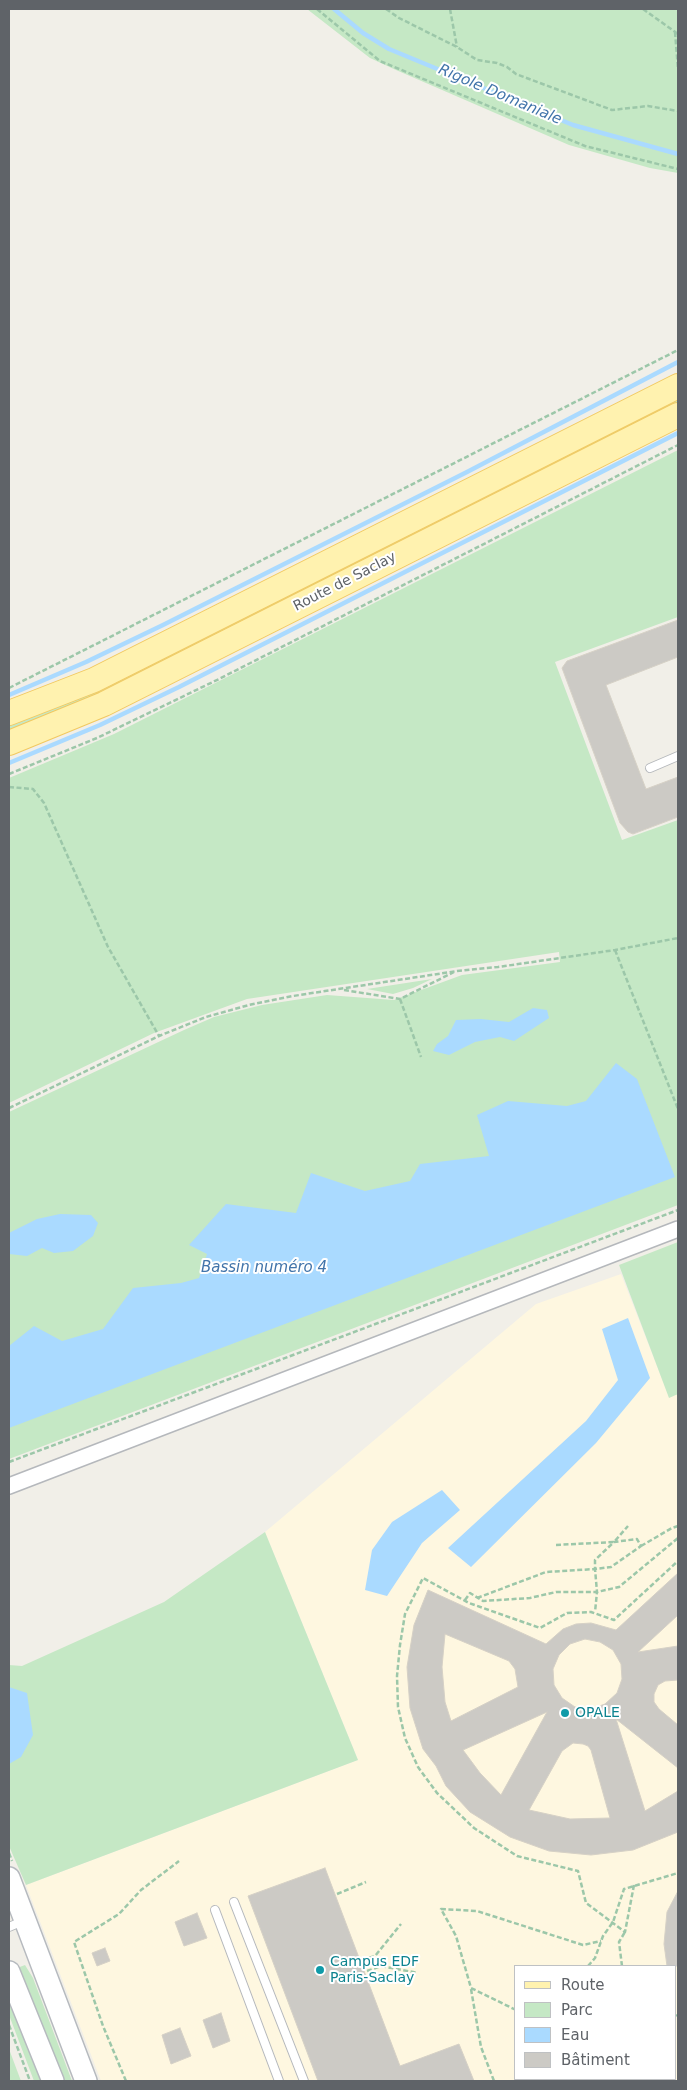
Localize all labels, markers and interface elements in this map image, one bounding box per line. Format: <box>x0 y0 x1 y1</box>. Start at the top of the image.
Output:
water label: Rigole Domaniale <box>436 61 564 129</box>
street label: Route de Saclay <box>291 549 399 615</box>
water label: Bassin numéro 4 <box>201 1259 327 1277</box>
place label: OPALE <box>575 1705 620 1721</box>
marker: OPALE <box>559 1707 571 1719</box>
place label: Campus EDF Paris-Saclay <box>330 1954 419 1986</box>
marker: Campus EDF Paris-Saclay <box>314 1964 326 1976</box>
legend <box>514 1965 677 2080</box>
text: Route <box>561 1976 605 1994</box>
text: Parc <box>561 2001 593 2019</box>
text: Eau <box>561 2026 589 2044</box>
text: Bâtiment <box>561 2051 630 2069</box>

